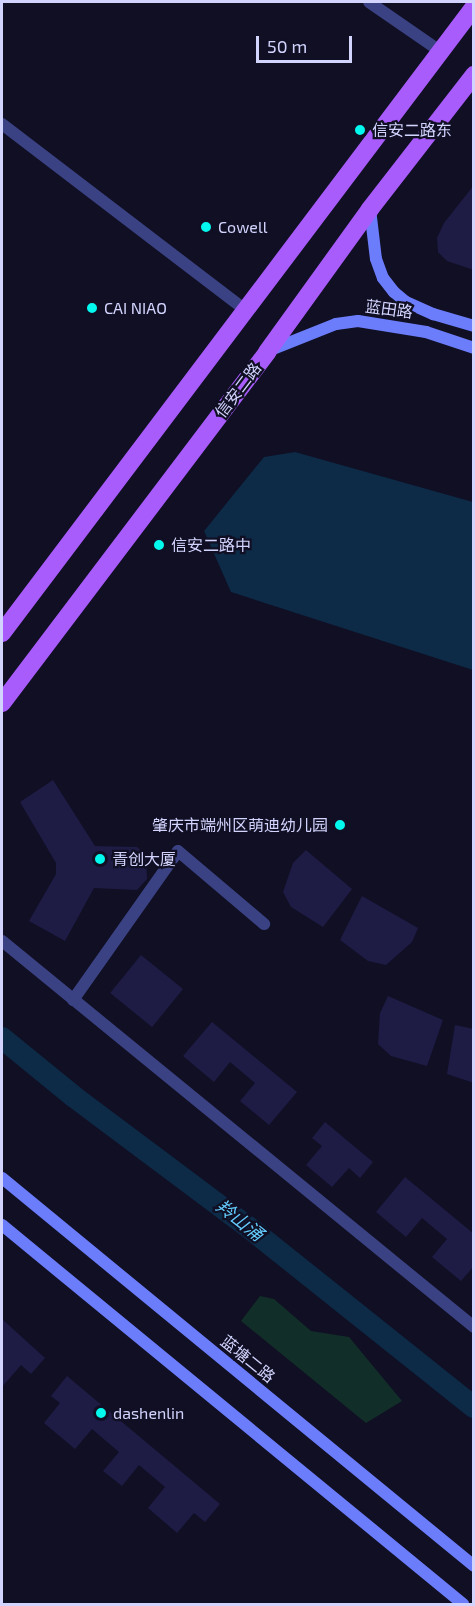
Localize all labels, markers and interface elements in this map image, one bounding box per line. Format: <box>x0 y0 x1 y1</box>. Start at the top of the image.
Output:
scale bar <box>259 24 355 62</box>
text: 50 m <box>267 35 307 57</box>
place label: 信安二路东 <box>372 120 452 140</box>
marker: 信安二路东 <box>353 123 367 137</box>
place label: Cowell <box>218 217 267 237</box>
marker: Cowell <box>199 220 213 234</box>
street label: 蓝田路 <box>364 296 414 322</box>
place label: CAI NIAO <box>104 298 167 318</box>
marker: CAI NIAO <box>85 301 99 315</box>
street label: 信安二路 <box>211 359 265 421</box>
place label: 信安二路中 <box>171 535 251 555</box>
marker: 信安二路中 <box>152 538 166 552</box>
place label: 肇庆市端州区萌迪幼儿园 <box>152 815 328 835</box>
marker: 肇庆市端州区萌迪幼儿园 <box>333 818 347 832</box>
place label: 青创大厦 <box>112 849 176 869</box>
marker: 青创大厦 <box>93 852 107 866</box>
water label: 羚山涌 <box>212 1195 268 1245</box>
street label: 蓝塘二路 <box>217 1331 279 1387</box>
place label: dashenlin <box>113 1403 184 1423</box>
marker: dashenlin <box>94 1406 108 1420</box>

